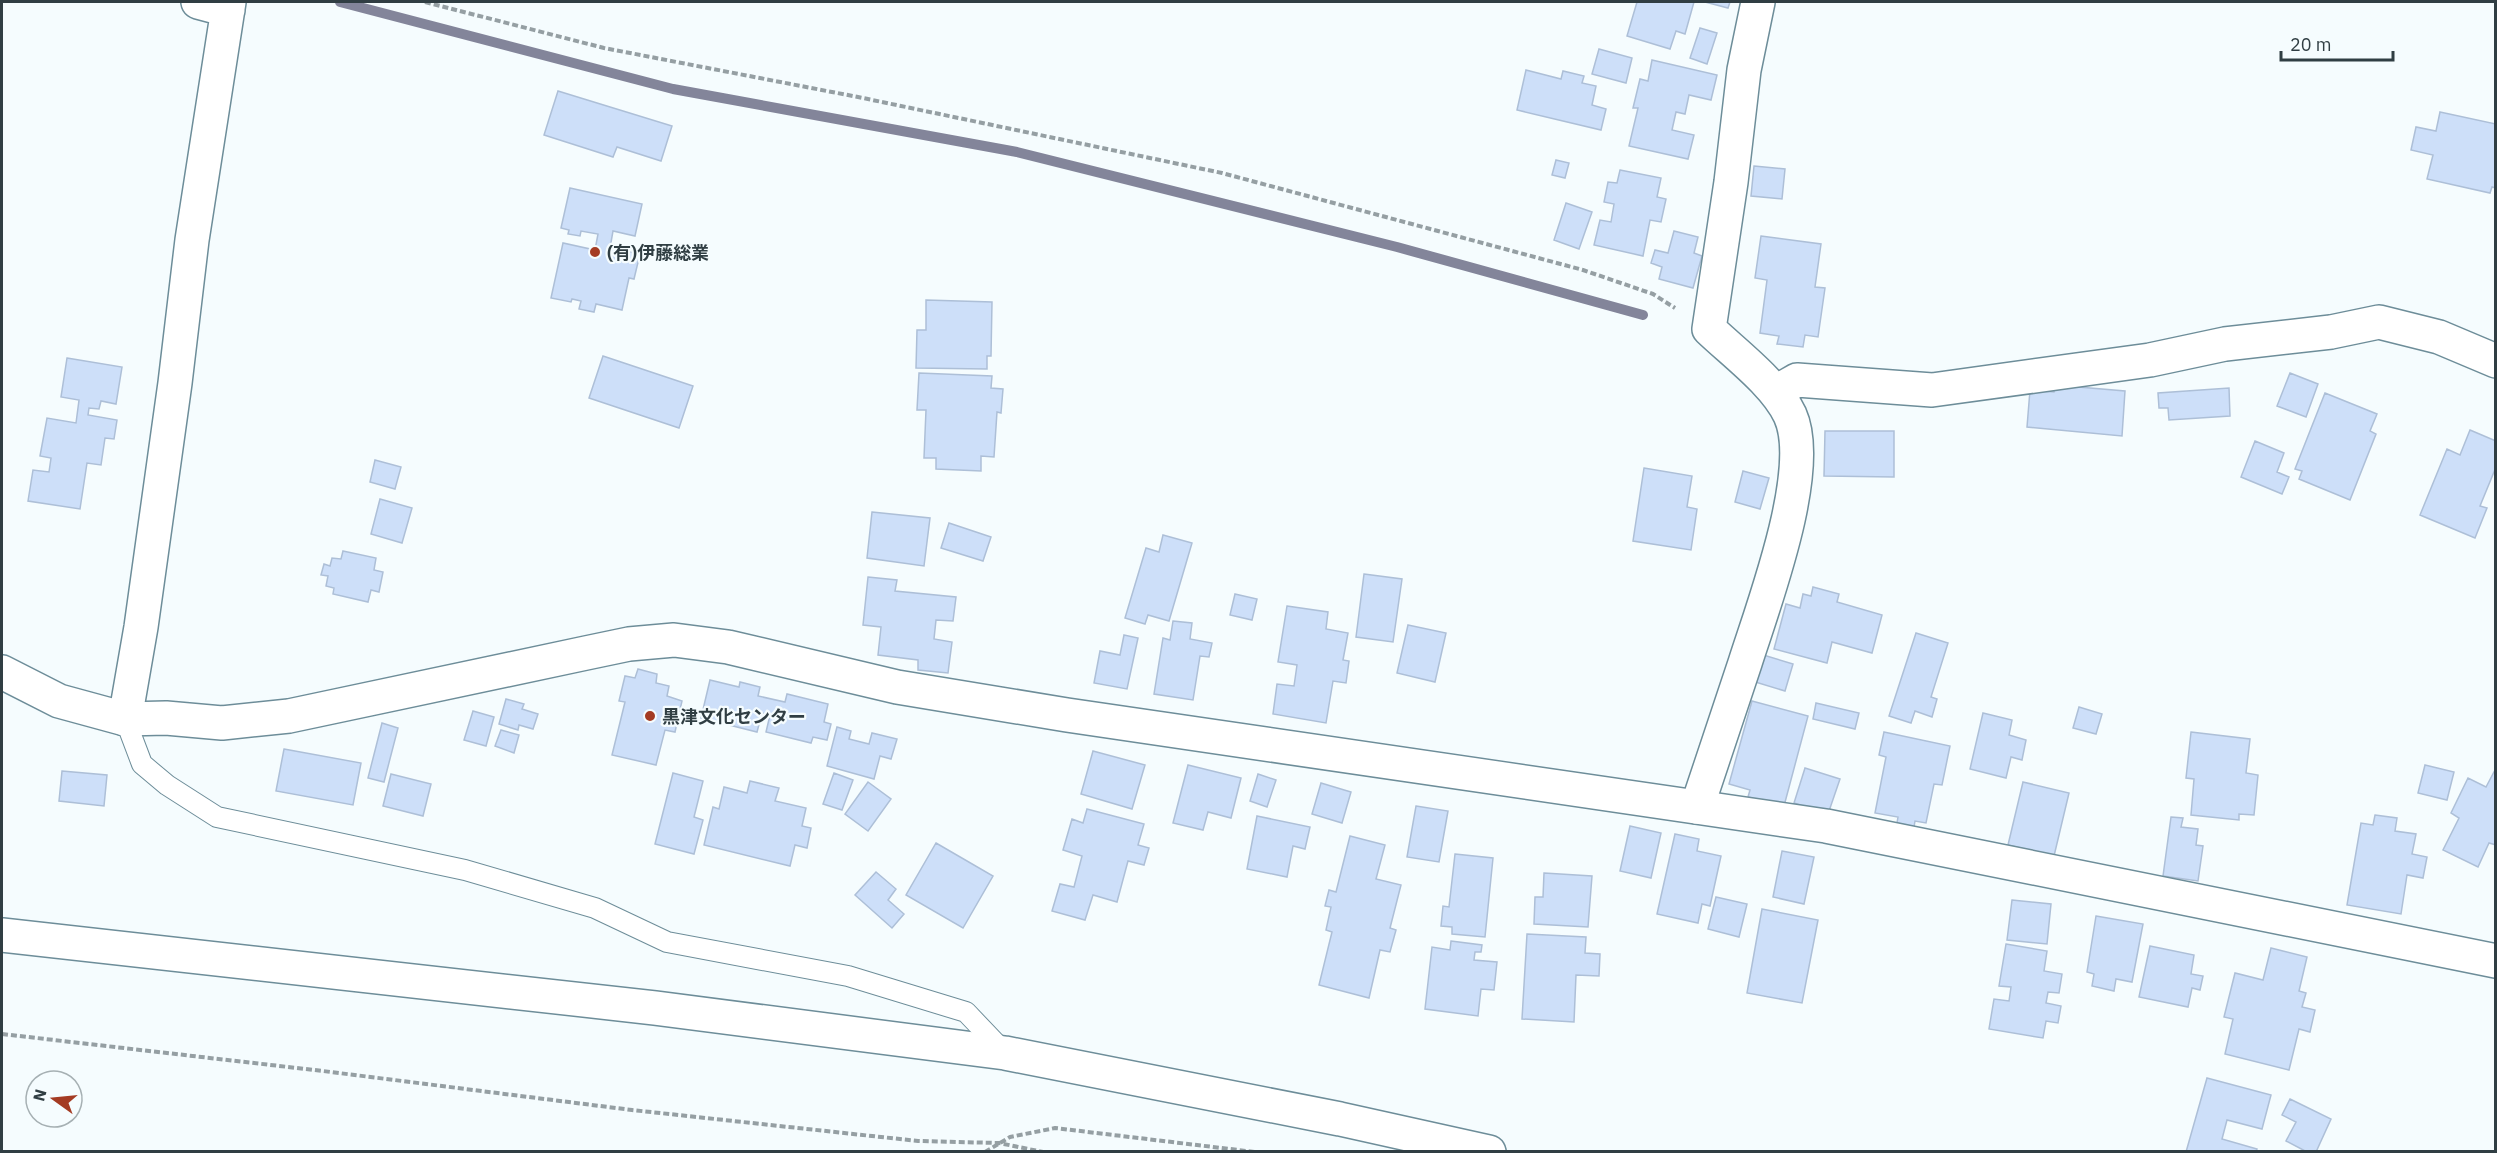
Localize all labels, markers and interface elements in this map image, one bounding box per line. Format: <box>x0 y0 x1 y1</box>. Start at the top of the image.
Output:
scale bar <box>2281 24 2394 62</box>
text: 20 m <box>2290 33 2332 56</box>
place label: (有)伊藤総業 <box>607 241 709 264</box>
marker: (有)伊藤総業 <box>588 245 602 259</box>
place label: 黒津文化センター <box>662 705 806 728</box>
marker: 黒津文化センター <box>643 709 657 723</box>
north arrow <box>24 1069 84 1129</box>
text: N <box>28 1087 51 1103</box>

